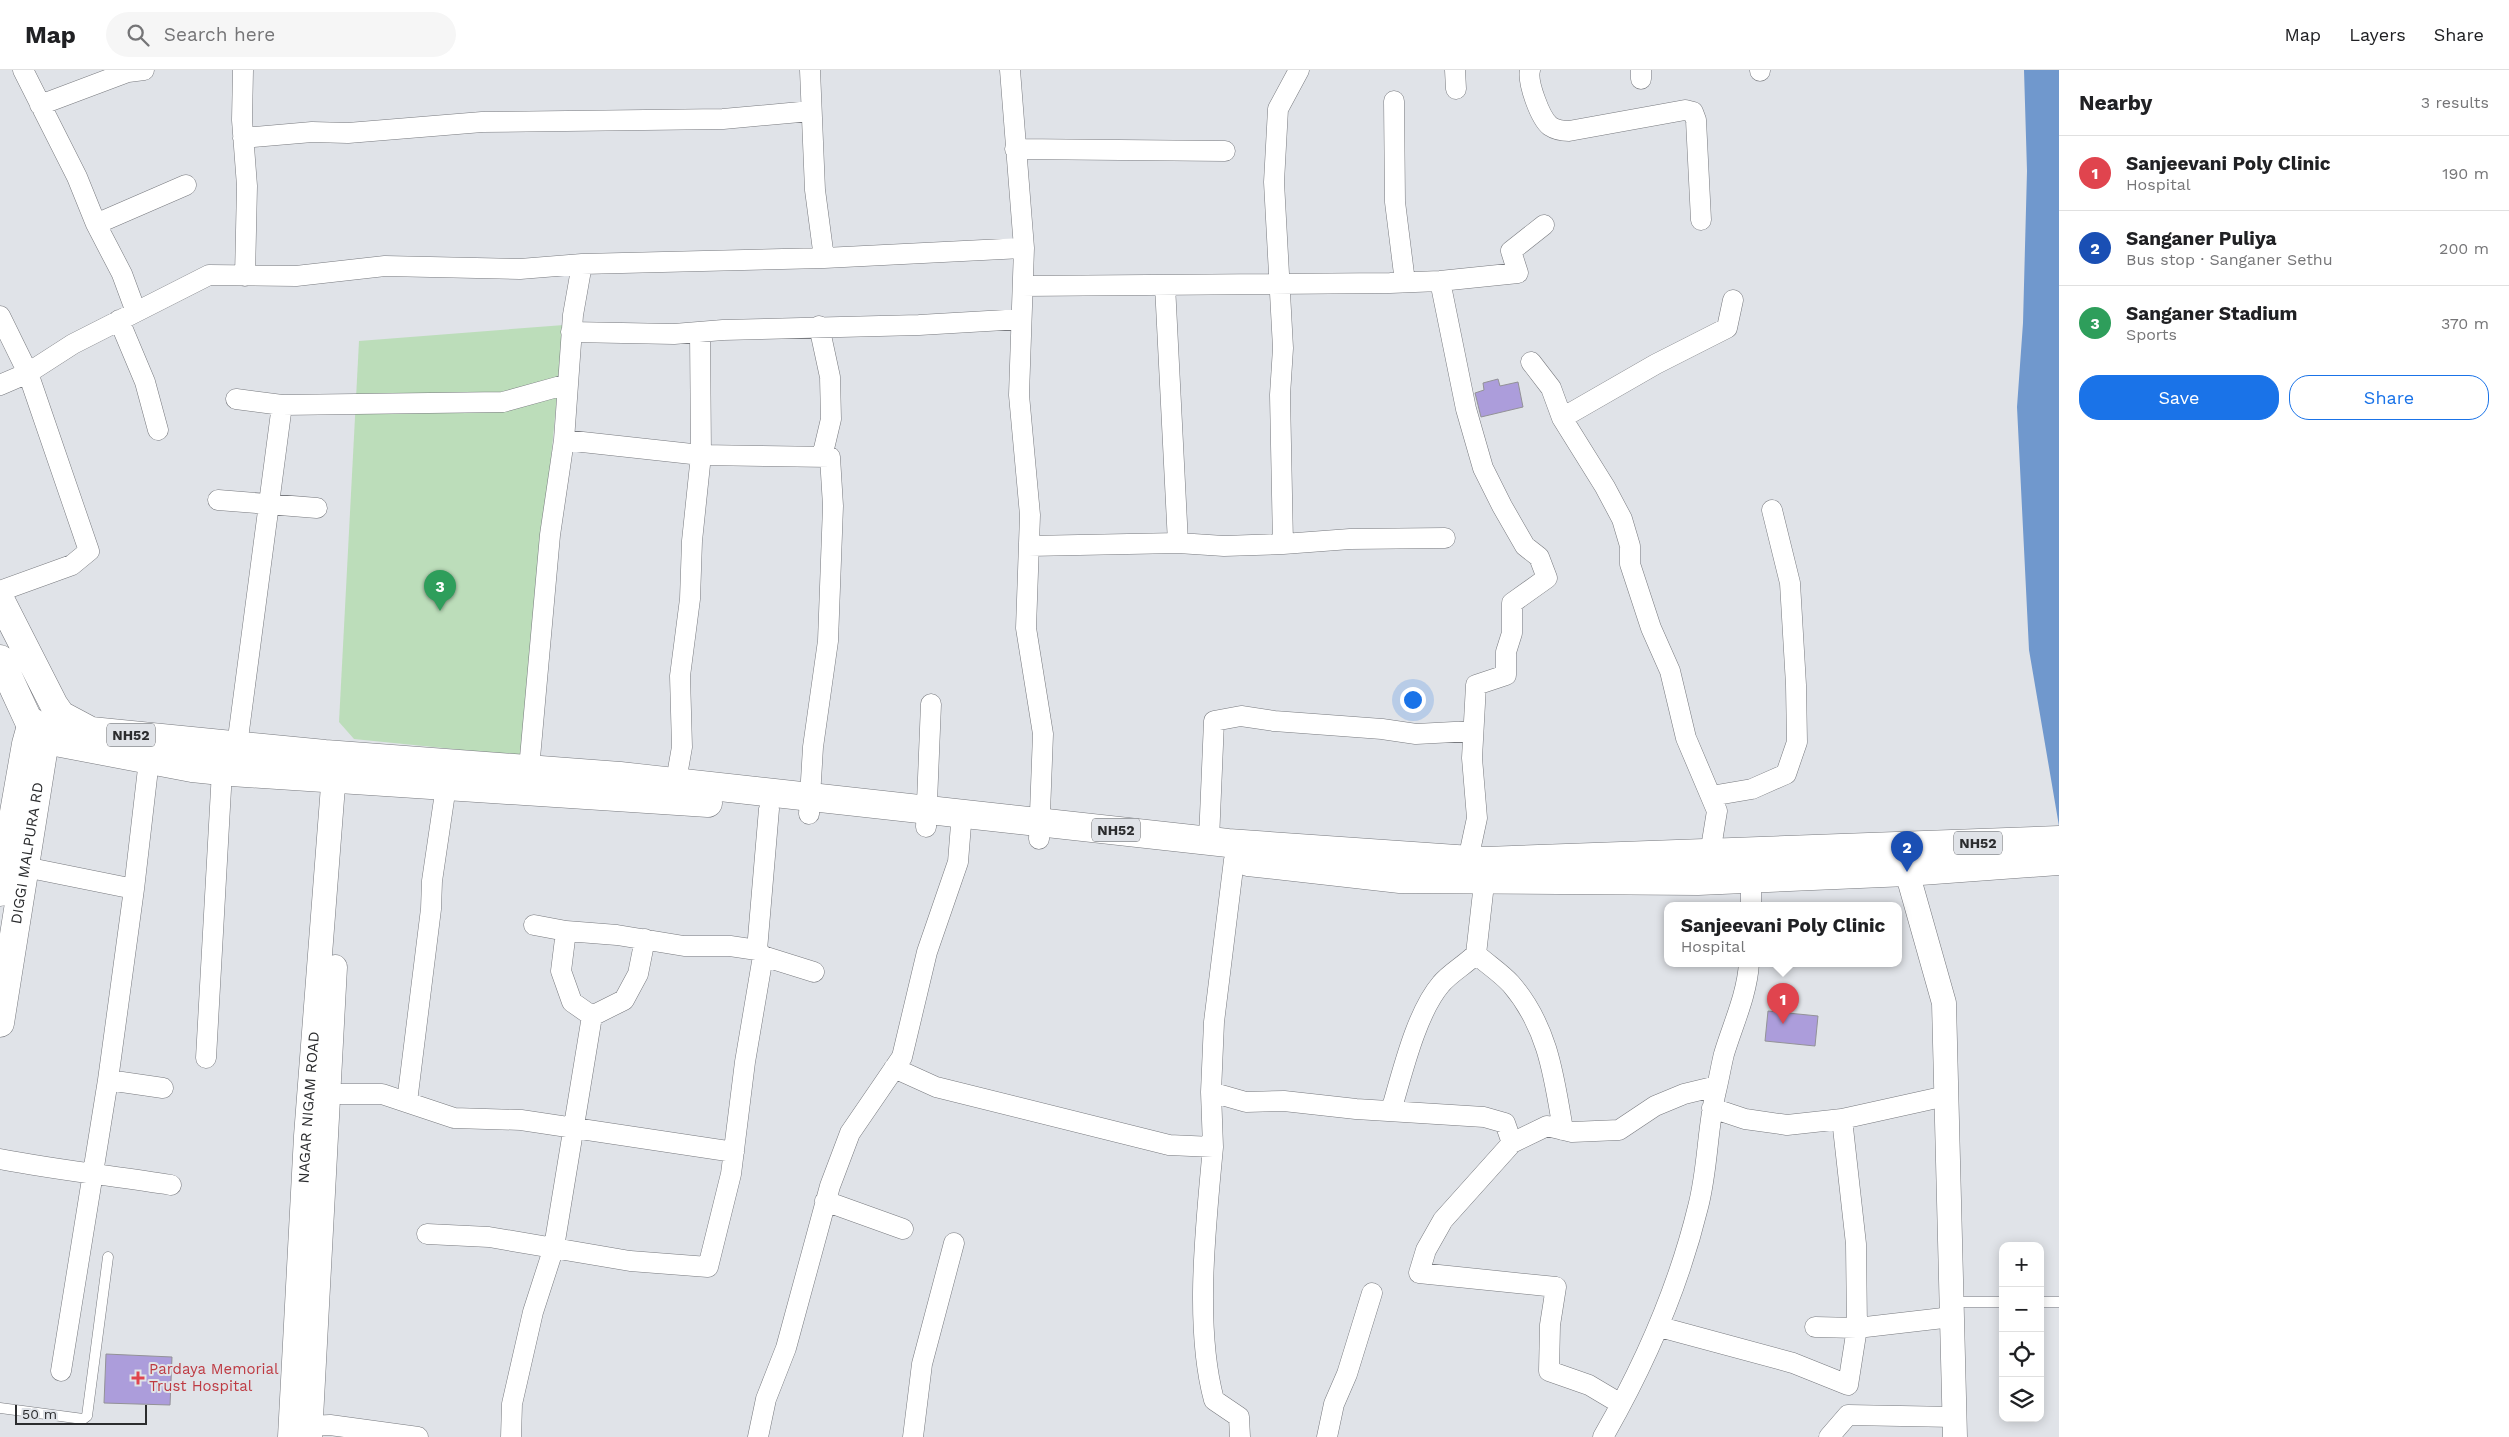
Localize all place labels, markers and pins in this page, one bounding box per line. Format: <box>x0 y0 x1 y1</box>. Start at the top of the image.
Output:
pin: 3 <box>424 570 456 611</box>
pin: 2 <box>1891 831 1923 872</box>
pin: 1 <box>1767 983 1799 1024</box>
place label: Pardaya Memorial Trust Hospital <box>149 1360 279 1395</box>
marker: Pardaya Memorial Trust Hospital <box>131 1371 145 1385</box>

